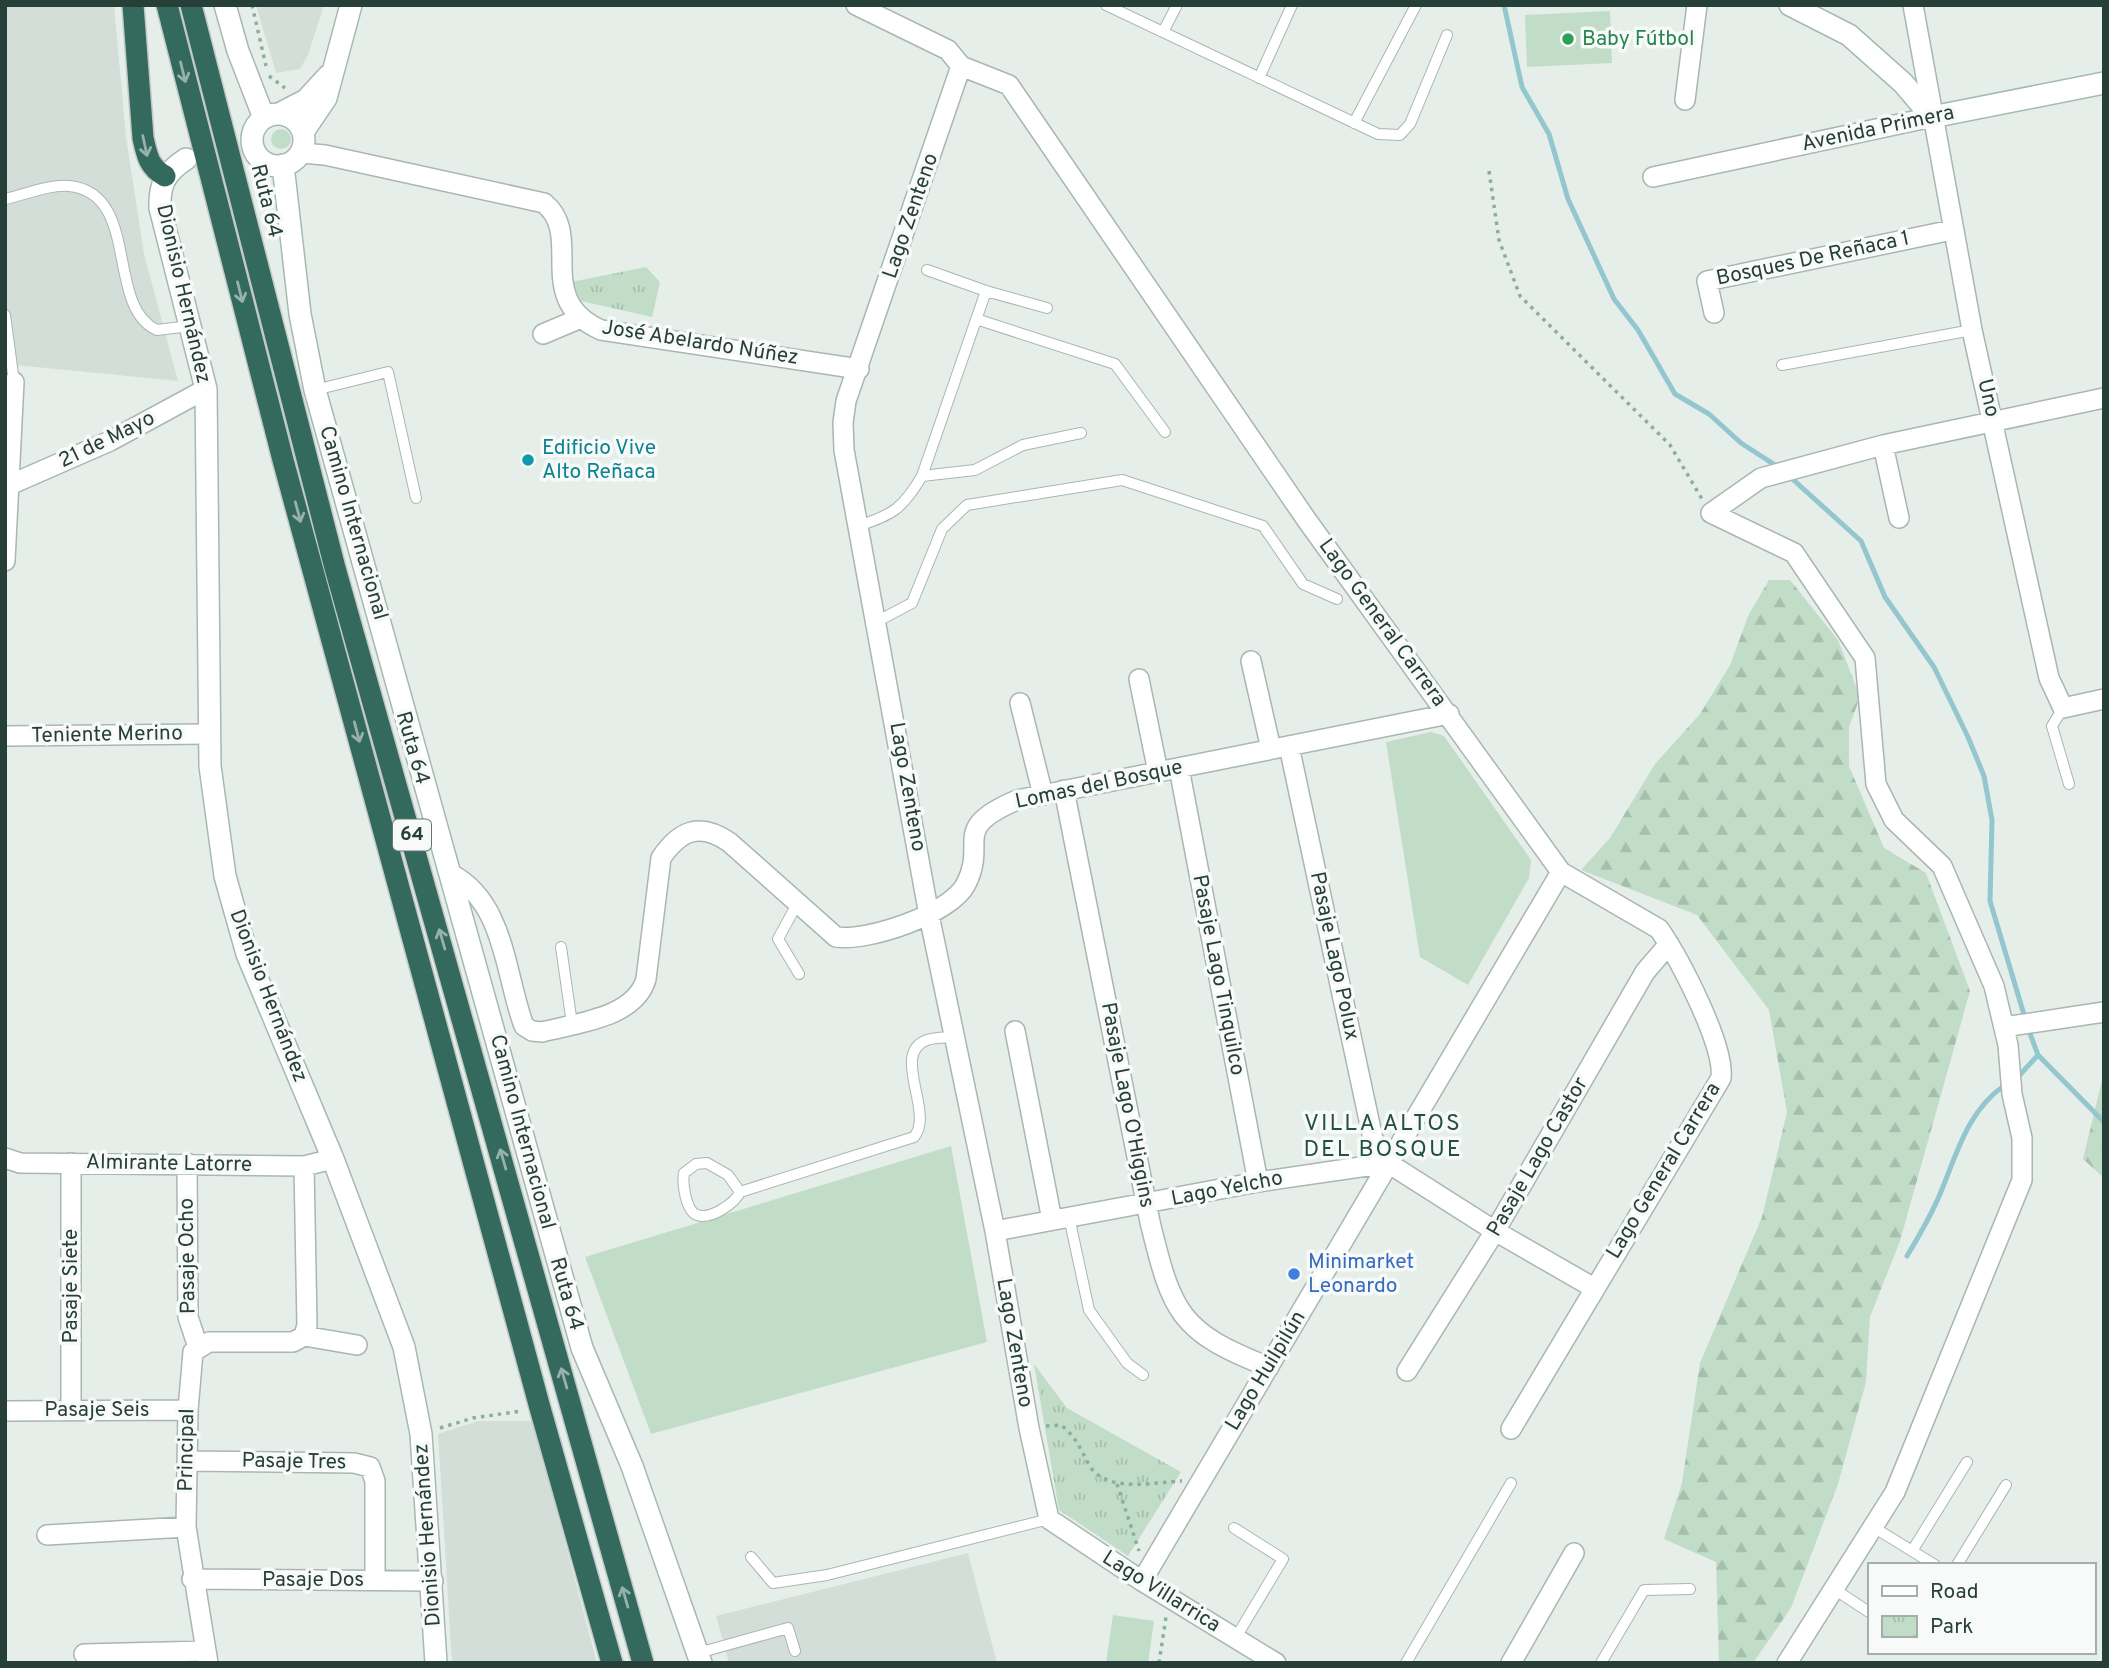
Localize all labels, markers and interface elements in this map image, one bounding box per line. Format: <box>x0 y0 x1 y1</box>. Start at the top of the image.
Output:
place label: Baby Fútbol <box>1582 26 1695 53</box>
marker: Baby Fútbol <box>1560 31 1576 47</box>
one-way arrow <box>177 60 190 82</box>
street label: Avenida Primera <box>1799 100 1957 158</box>
one-way arrow <box>139 134 152 157</box>
street label: Lago Zenteno <box>877 150 945 282</box>
street label: Ruta 64 <box>244 161 288 241</box>
street label: Dionisio Hernández <box>149 202 217 386</box>
street label: Bosques De Reñaca 1 <box>1714 225 1912 293</box>
one-way arrow <box>234 280 247 303</box>
street label: José Abelardo Núñez <box>600 314 800 372</box>
street label: Uno <box>1971 376 2005 420</box>
street label: 21 de Mayo <box>55 405 159 475</box>
street label: Camino Internacional <box>312 423 394 623</box>
place label: Edificio Vive Alto Reñaca <box>542 435 656 486</box>
marker: Edificio Vive Alto Reñaca <box>520 452 536 468</box>
one-way arrow <box>292 500 305 523</box>
street label: Lago General Carrera <box>1312 534 1452 712</box>
street label: Ruta 64 <box>389 708 435 788</box>
street label: Teniente Merino <box>31 720 183 750</box>
one-way arrow <box>352 720 365 742</box>
street label: Lago Zenteno <box>882 720 932 854</box>
street label: Lomas del Bosque <box>1013 754 1185 816</box>
road number: 64 <box>393 820 431 850</box>
street label: Pasaje Lago Polux <box>1303 869 1365 1043</box>
street label: Pasaje Lago Tinquilco <box>1185 872 1251 1078</box>
street label: Dionisio Hernández <box>223 906 313 1086</box>
one-way arrow <box>434 929 447 951</box>
street label: Pasaje Lago O'Higgins <box>1094 1000 1160 1210</box>
street label: Camino Internacional <box>483 1032 561 1232</box>
street label: Pasaje Lago Castor <box>1481 1072 1595 1242</box>
street label: Lago General Carrera <box>1601 1078 1727 1264</box>
district label: VILLA ALTOS DEL BOSQUE <box>1303 1110 1463 1165</box>
one-way arrow <box>495 1148 508 1170</box>
street label: Almirante Latorre <box>86 1149 252 1179</box>
street label: Lago Yelcho <box>1169 1165 1285 1213</box>
street label: Pasaje Ocho <box>173 1198 203 1314</box>
street label: Pasaje Siete <box>58 1229 85 1343</box>
place label: Minimarket Leonardo <box>1308 1249 1414 1300</box>
street label: Ruta 64 <box>543 1254 589 1334</box>
marker: Minimarket Leonardo <box>1286 1266 1302 1282</box>
street label: Lago Zenteno <box>989 1276 1039 1410</box>
street label: Lago Huilpilún <box>1220 1306 1312 1436</box>
one-way arrow <box>556 1367 569 1389</box>
street label: Pasaje Seis <box>44 1397 150 1424</box>
street label: Principal <box>173 1408 201 1492</box>
street label: Dionisio Hernández <box>408 1443 448 1627</box>
street label: Pasaje Tres <box>241 1448 347 1476</box>
street label: Lago Villarrica <box>1097 1545 1225 1639</box>
legend <box>1868 1563 2095 1654</box>
street label: Pasaje Dos <box>262 1567 364 1594</box>
text: Road <box>1930 1579 1979 1606</box>
one-way arrow <box>617 1586 630 1608</box>
text: Park <box>1930 1614 1973 1641</box>

